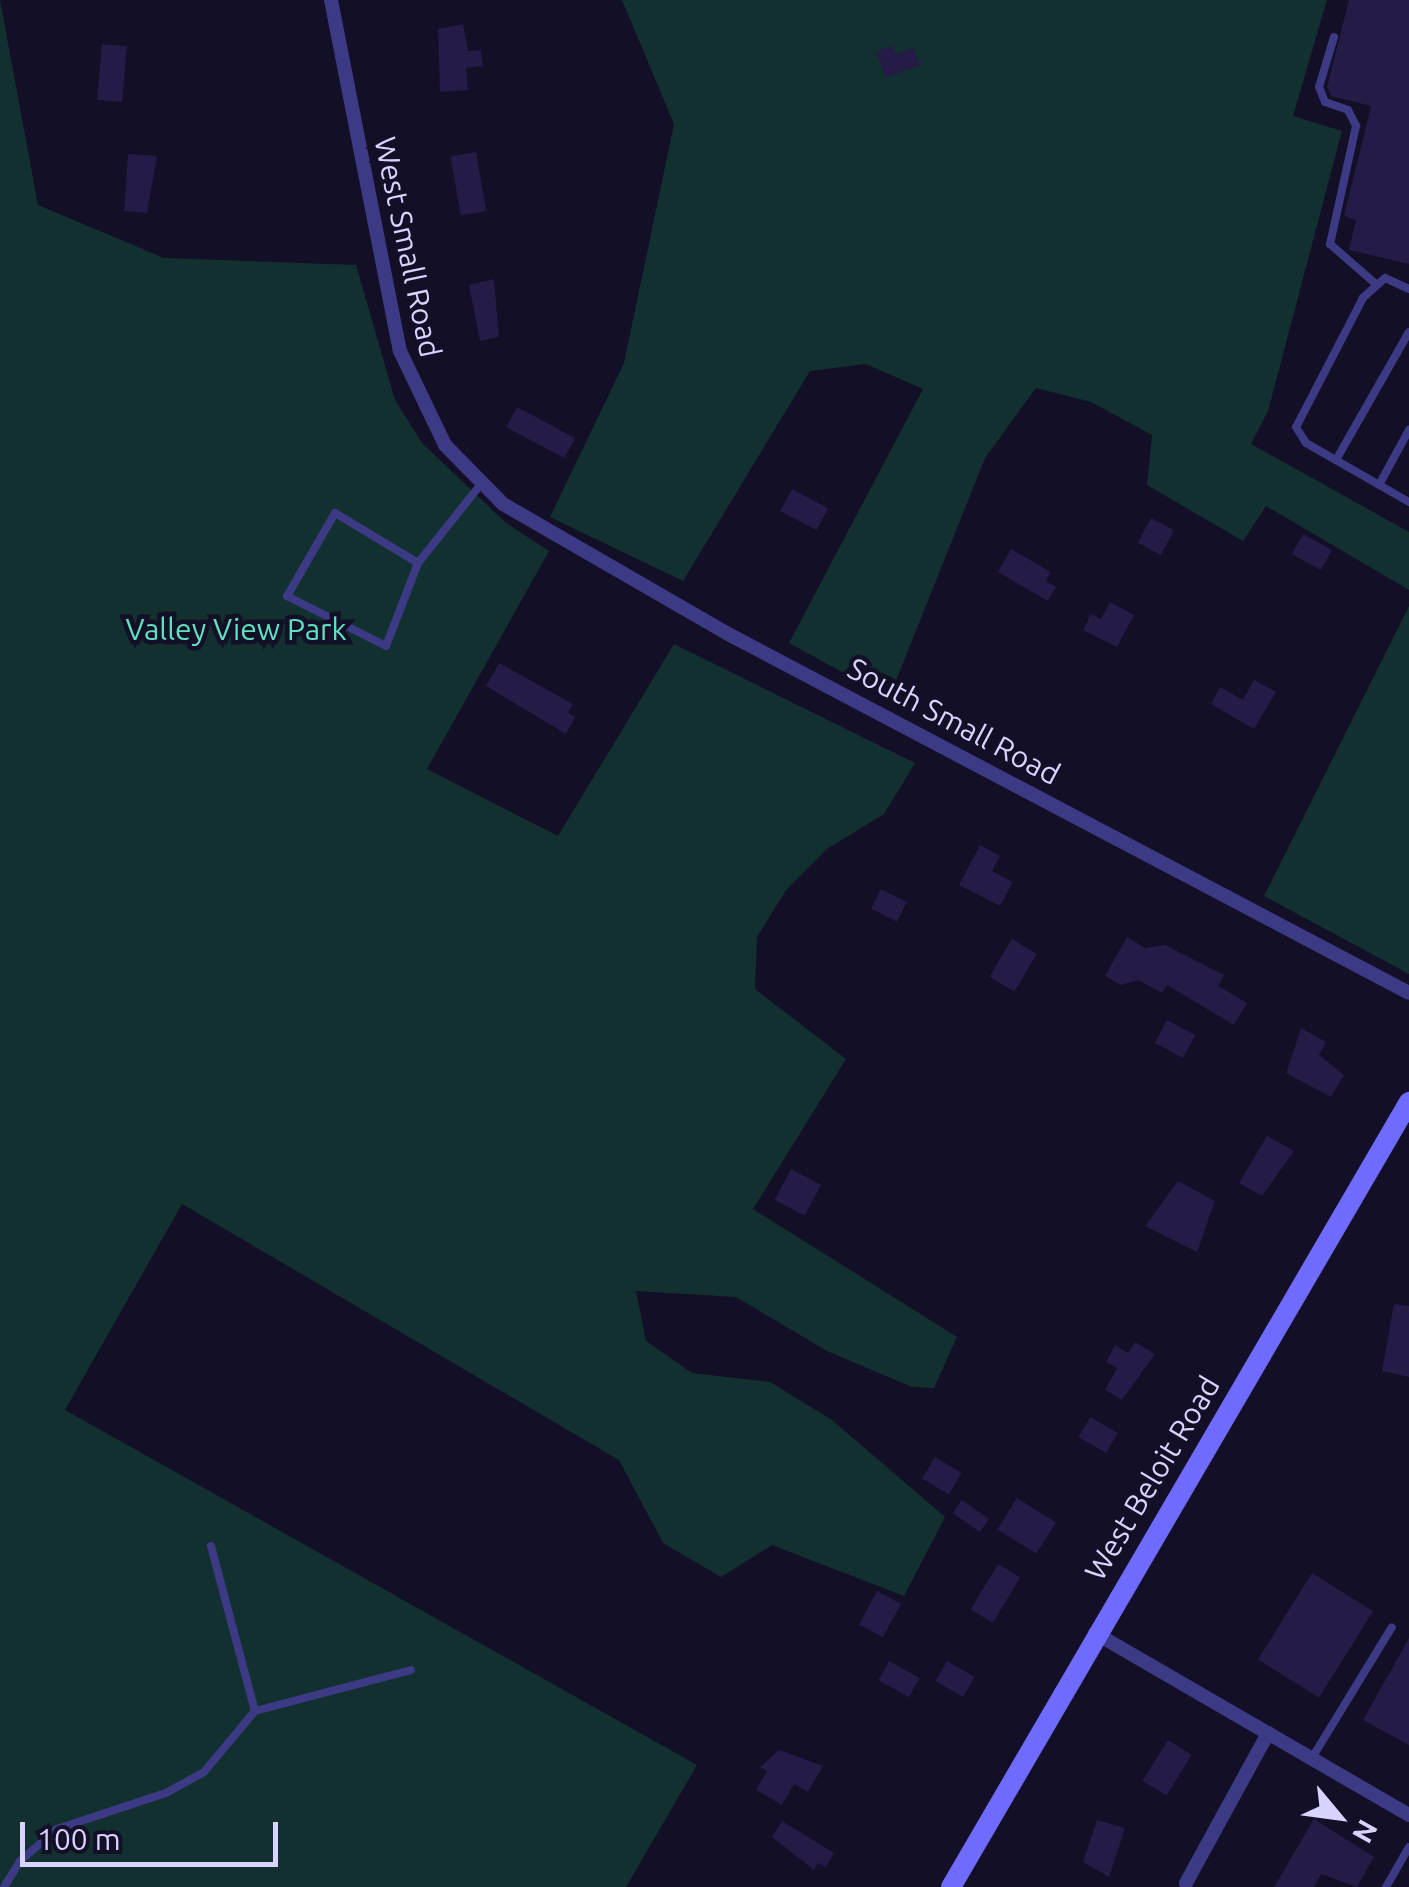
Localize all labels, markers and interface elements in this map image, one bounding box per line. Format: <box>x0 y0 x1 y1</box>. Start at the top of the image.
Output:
street label: West Small Road <box>367 134 449 360</box>
park label: Valley View Park <box>125 611 347 647</box>
street label: South Small Road <box>842 650 1066 792</box>
street label: West Beloit Road <box>1077 1369 1227 1587</box>
north arrow <box>1289 1767 1389 1867</box>
scale bar <box>25 1802 282 1864</box>
text: N <box>1347 1815 1384 1848</box>
text: 100 m <box>37 1822 121 1856</box>

